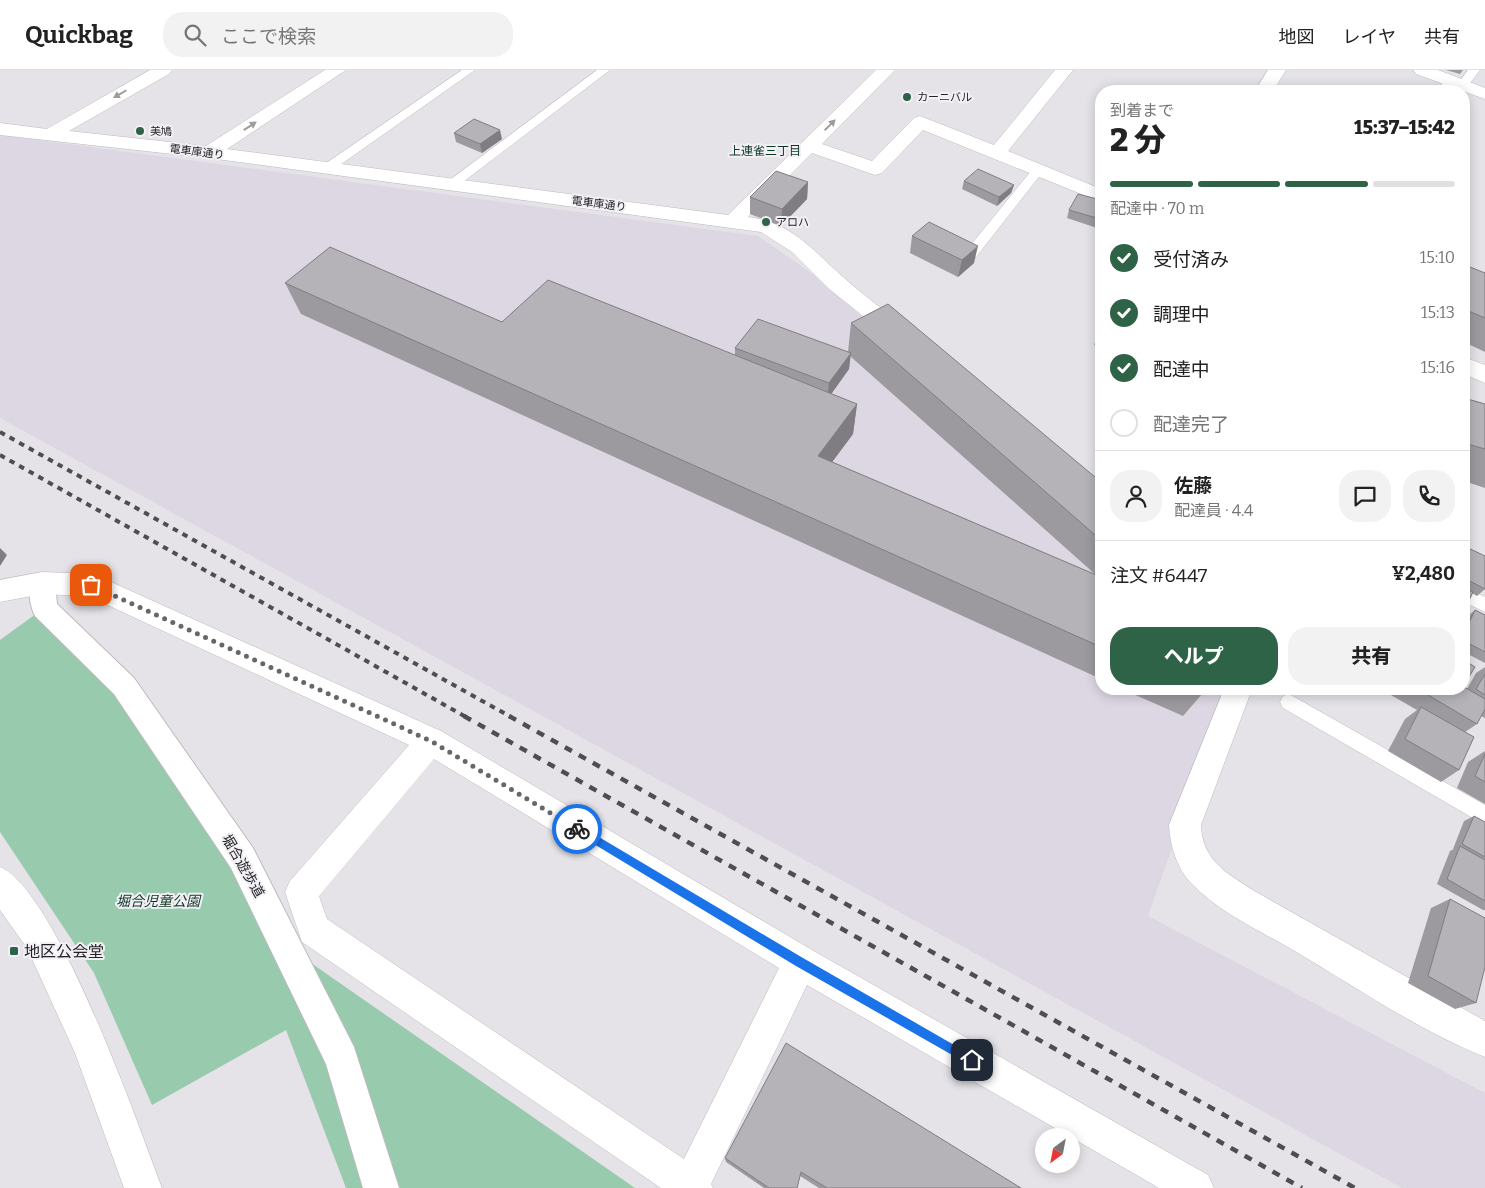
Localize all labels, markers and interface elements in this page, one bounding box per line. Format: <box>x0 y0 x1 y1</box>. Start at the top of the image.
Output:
search box <box>163 12 513 57</box>
text: Quickbag <box>25 21 133 49</box>
icon: search <box>181 21 209 49</box>
text: ここで検索 <box>221 25 316 48</box>
text: 地図 <box>1279 26 1315 48</box>
text: レイヤ <box>1343 26 1396 48</box>
text: 共有 <box>1424 26 1460 48</box>
one-way arrow <box>114 90 127 99</box>
marker: カーニバル <box>901 91 913 103</box>
place label: カーニバル <box>917 91 972 104</box>
text: 到着まで <box>1110 101 1174 120</box>
text: 15:37–15:42 <box>1354 116 1455 139</box>
one-way arrow <box>824 120 836 132</box>
one-way arrow <box>243 121 257 131</box>
text: 2 分 <box>1110 121 1166 159</box>
marker: 美鳩 <box>134 125 146 137</box>
place label: 美鳩 <box>150 125 172 138</box>
street label: 電車庫通り <box>169 142 225 162</box>
district label: 上連雀三丁目 <box>729 144 801 158</box>
street label: 電車庫通り <box>571 194 627 214</box>
text: 配達中 · 70 m <box>1110 199 1204 218</box>
marker: アロハ <box>760 216 772 228</box>
place label: アロハ <box>776 216 809 229</box>
icon: check <box>1110 244 1138 272</box>
text: 受付済み <box>1153 248 1229 271</box>
text: 15:10 <box>1420 248 1455 267</box>
icon: check <box>1110 299 1138 327</box>
text: 調理中 <box>1153 303 1210 326</box>
text: 15:13 <box>1421 303 1455 322</box>
icon: check <box>1110 354 1138 382</box>
text: 配達中 <box>1153 358 1210 381</box>
text: 15:16 <box>1421 358 1455 377</box>
text: 配達完了 <box>1153 413 1229 436</box>
button: person <box>1110 470 1162 522</box>
button: chat <box>1339 470 1391 522</box>
button: phone <box>1403 470 1455 522</box>
text: 佐藤 <box>1174 474 1212 497</box>
text: 配達員 · 4.4 <box>1174 501 1253 520</box>
text: ¥2,480 <box>1392 562 1455 585</box>
pin <box>70 564 112 606</box>
text: 注文 #6447 <box>1110 564 1207 587</box>
icon: bag <box>77 571 105 599</box>
button: ヘルプ <box>1110 627 1278 685</box>
button: 共有 <box>1288 627 1455 685</box>
courier <box>552 804 602 854</box>
icon: bike <box>563 815 591 843</box>
street label: 堀合遊歩道 <box>218 831 268 901</box>
park label: 堀合児童公園 <box>116 893 202 910</box>
place label: 地区公会堂 <box>24 942 104 961</box>
marker: 地区公会堂 <box>8 945 20 957</box>
pin <box>951 1039 993 1081</box>
icon: home <box>958 1046 986 1074</box>
north arrow <box>1035 1128 1080 1172</box>
map controls <box>1035 1128 1080 1173</box>

